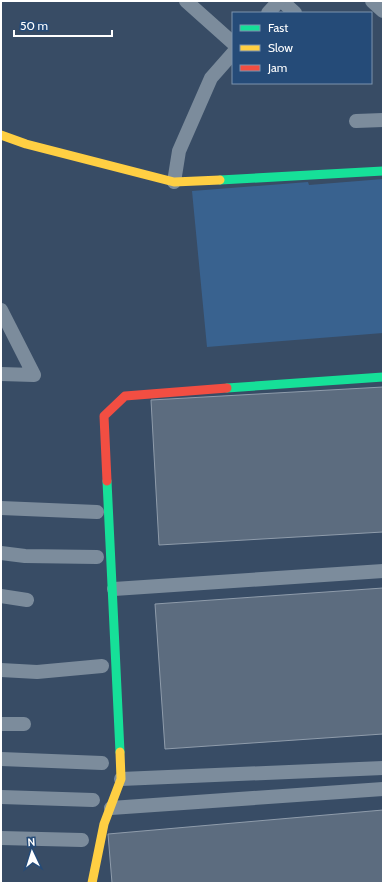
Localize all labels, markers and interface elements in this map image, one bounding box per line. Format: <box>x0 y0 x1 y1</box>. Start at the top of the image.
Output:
scale bar <box>14 12 112 38</box>
legend <box>232 12 372 84</box>
text: 50 m <box>20 18 48 33</box>
text: Fast <box>268 20 288 35</box>
text: Slow <box>268 40 293 55</box>
text: Jam <box>267 60 287 75</box>
north arrow <box>12 832 52 872</box>
text: N <box>27 835 36 849</box>

